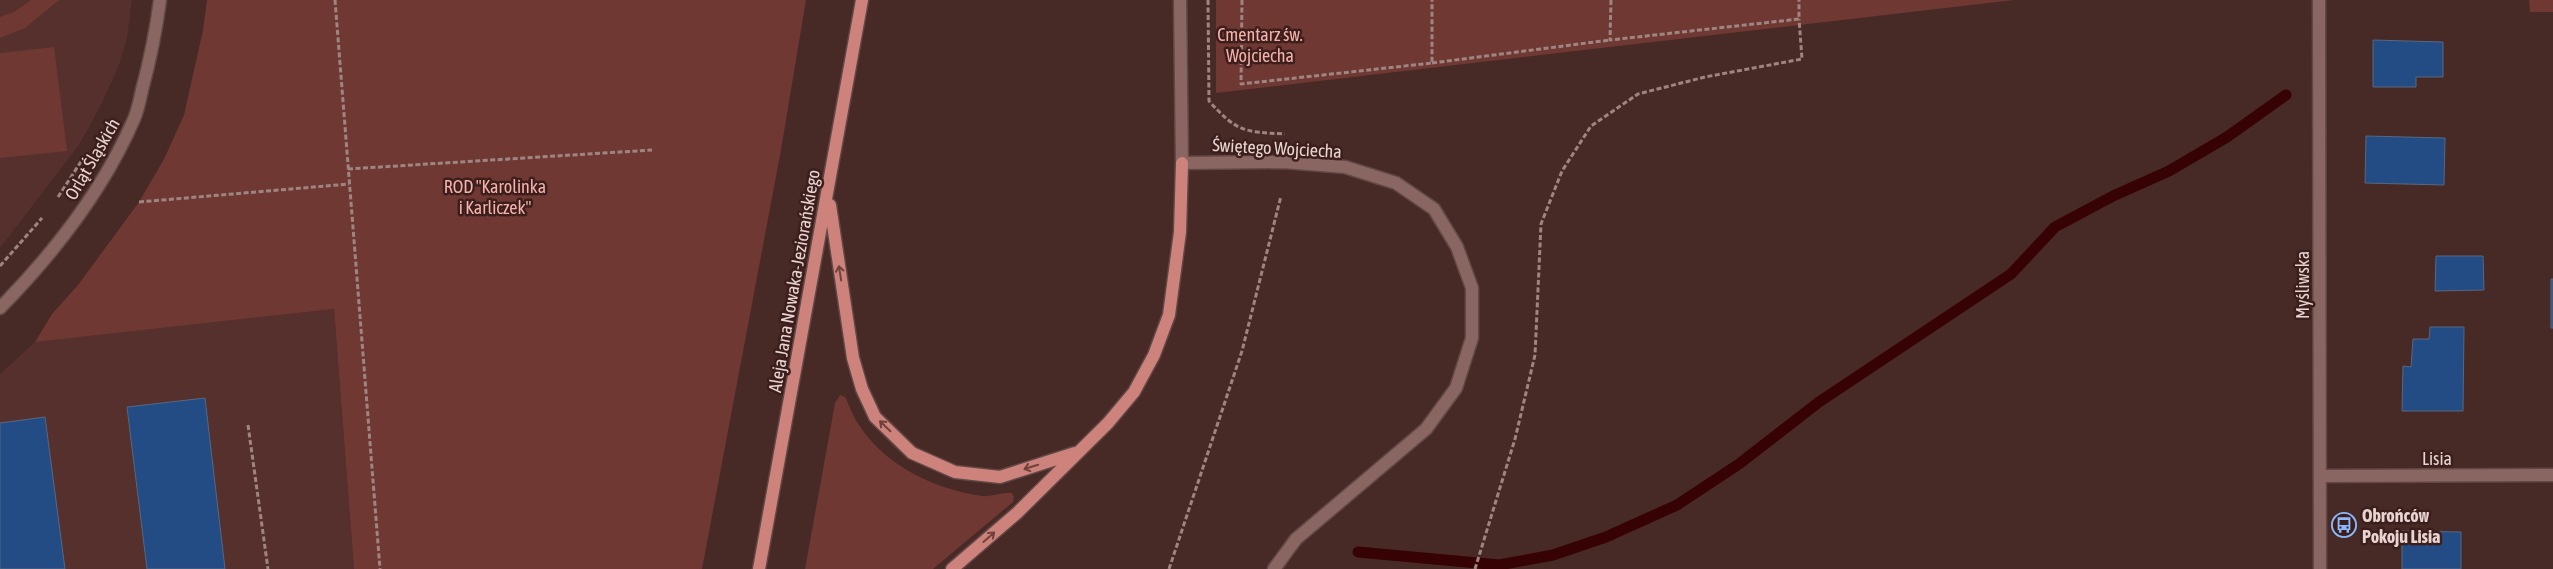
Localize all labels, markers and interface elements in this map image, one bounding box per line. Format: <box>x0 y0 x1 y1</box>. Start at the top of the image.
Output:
park label: Cmentarz św. Wojciecha <box>1217 24 1303 66</box>
street label: Orląt Śląskich <box>60 115 124 203</box>
street label: Świętego Wojciecha <box>1212 134 1342 162</box>
street label: Aleja Jana Nowaka-Jeziorańskiego <box>764 168 824 394</box>
park label: ROD "Karolinka i Karliczek" <box>444 176 546 218</box>
street label: Myśliwska <box>2292 251 2313 319</box>
one-way arrow <box>835 266 845 282</box>
one-way arrow <box>879 420 892 432</box>
street label: Lisia <box>2422 448 2452 469</box>
one-way arrow <box>1024 462 1040 472</box>
place label: Obrońców Pokoju Lisia <box>2362 505 2440 547</box>
bus stop icon: Obrońców Pokoju Lisia <box>2331 512 2357 538</box>
one-way arrow <box>982 531 995 542</box>

